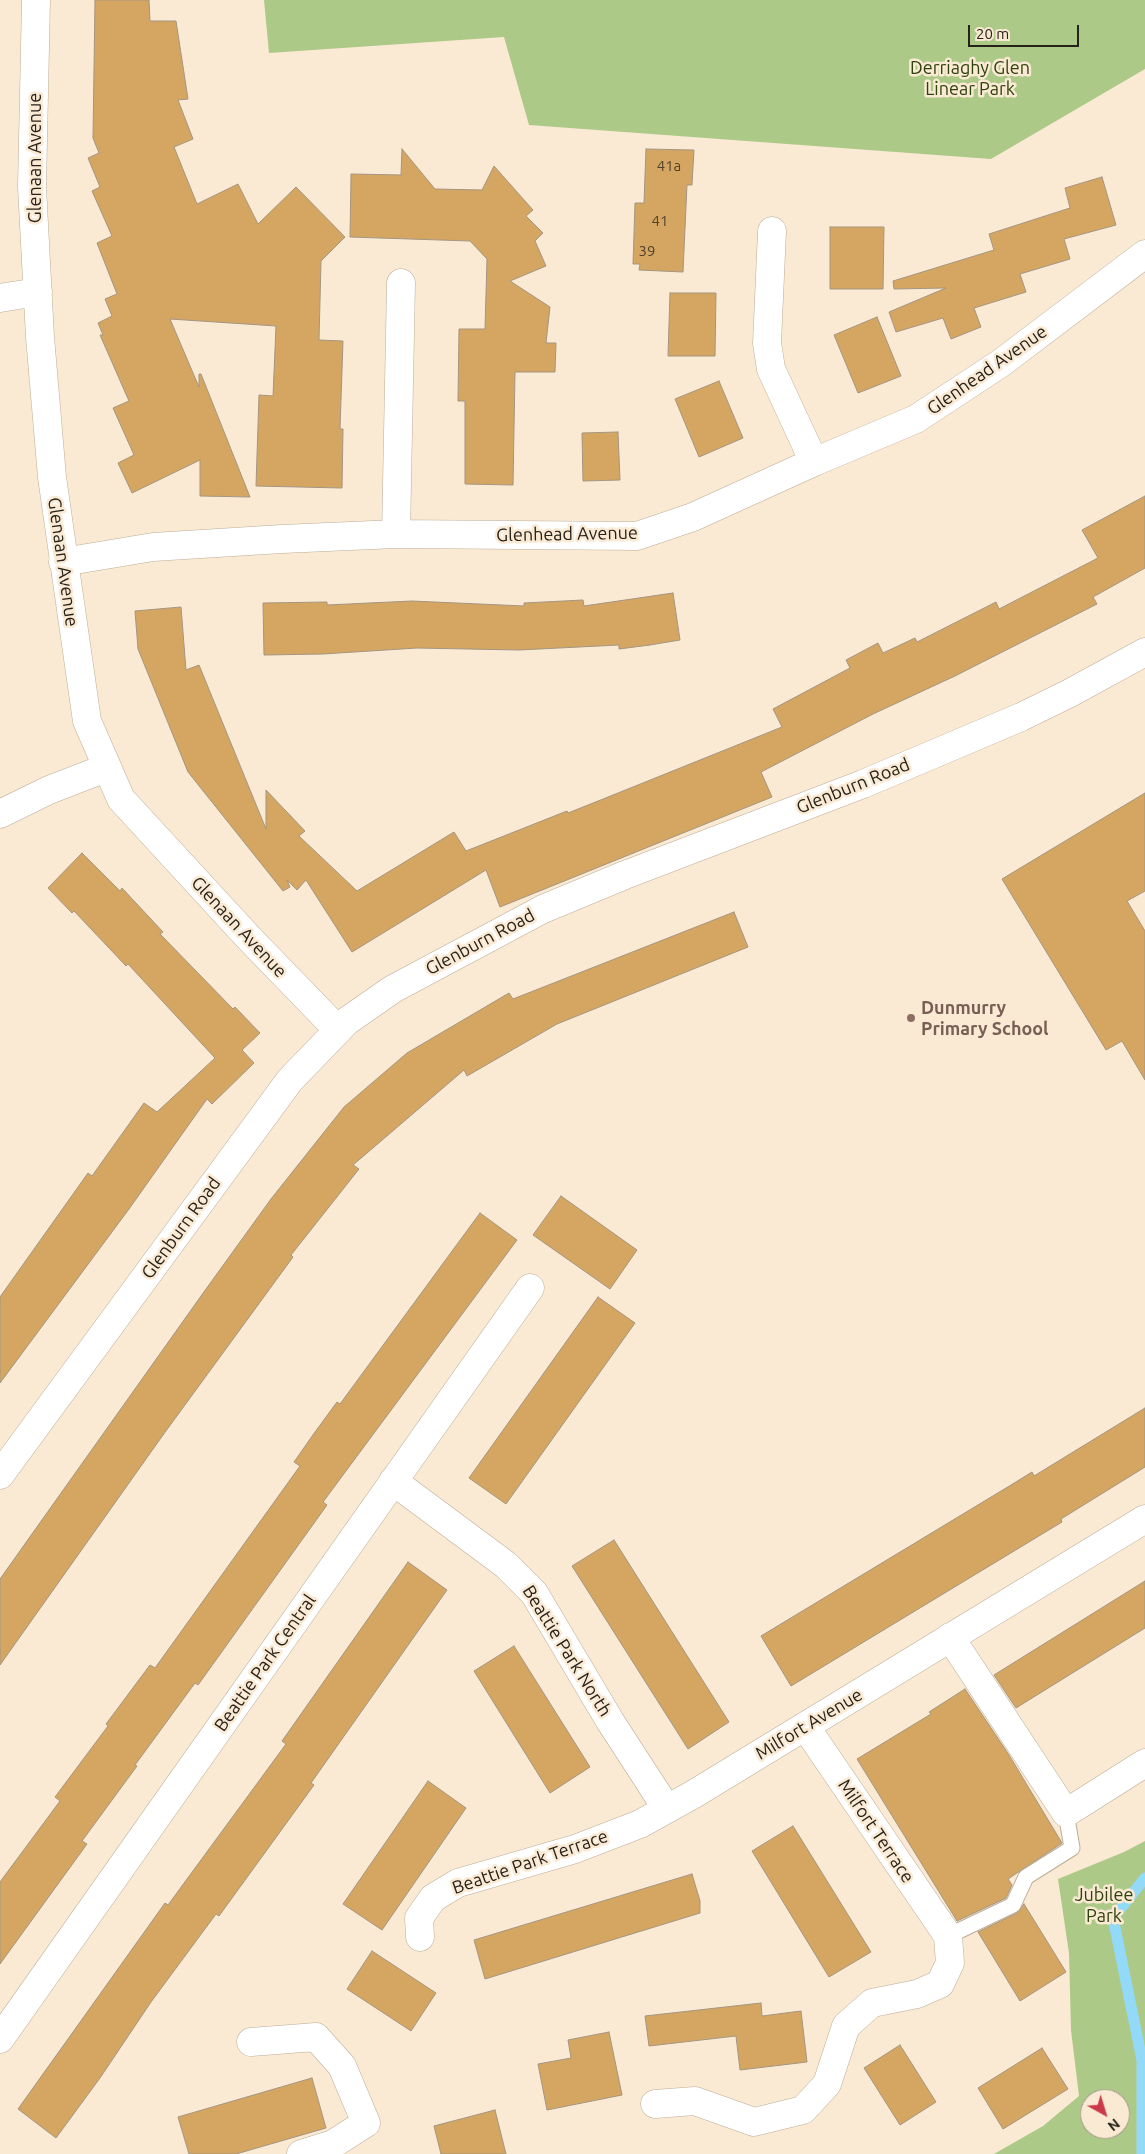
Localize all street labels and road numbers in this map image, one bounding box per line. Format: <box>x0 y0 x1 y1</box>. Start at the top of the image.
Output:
street label: Glenaan Avenue <box>24 93 46 223</box>
street label: Glenhead Avenue <box>923 321 1051 419</box>
street label: Glenaan Avenue <box>43 496 83 628</box>
street label: Glenhead Avenue <box>496 522 638 546</box>
street label: Glenburn Road <box>793 753 913 819</box>
street label: Glenaan Avenue <box>187 872 291 982</box>
street label: Glenburn Road <box>422 904 538 980</box>
street label: Glenburn Road <box>137 1173 225 1283</box>
street label: Beattie Park North <box>518 1581 616 1721</box>
street label: Beattie Park Central <box>210 1590 320 1736</box>
street label: Milfort Avenue <box>752 1684 866 1764</box>
street label: Milfort Terrace <box>833 1775 919 1887</box>
street label: Beattie Park Terrace <box>449 1825 611 1899</box>

